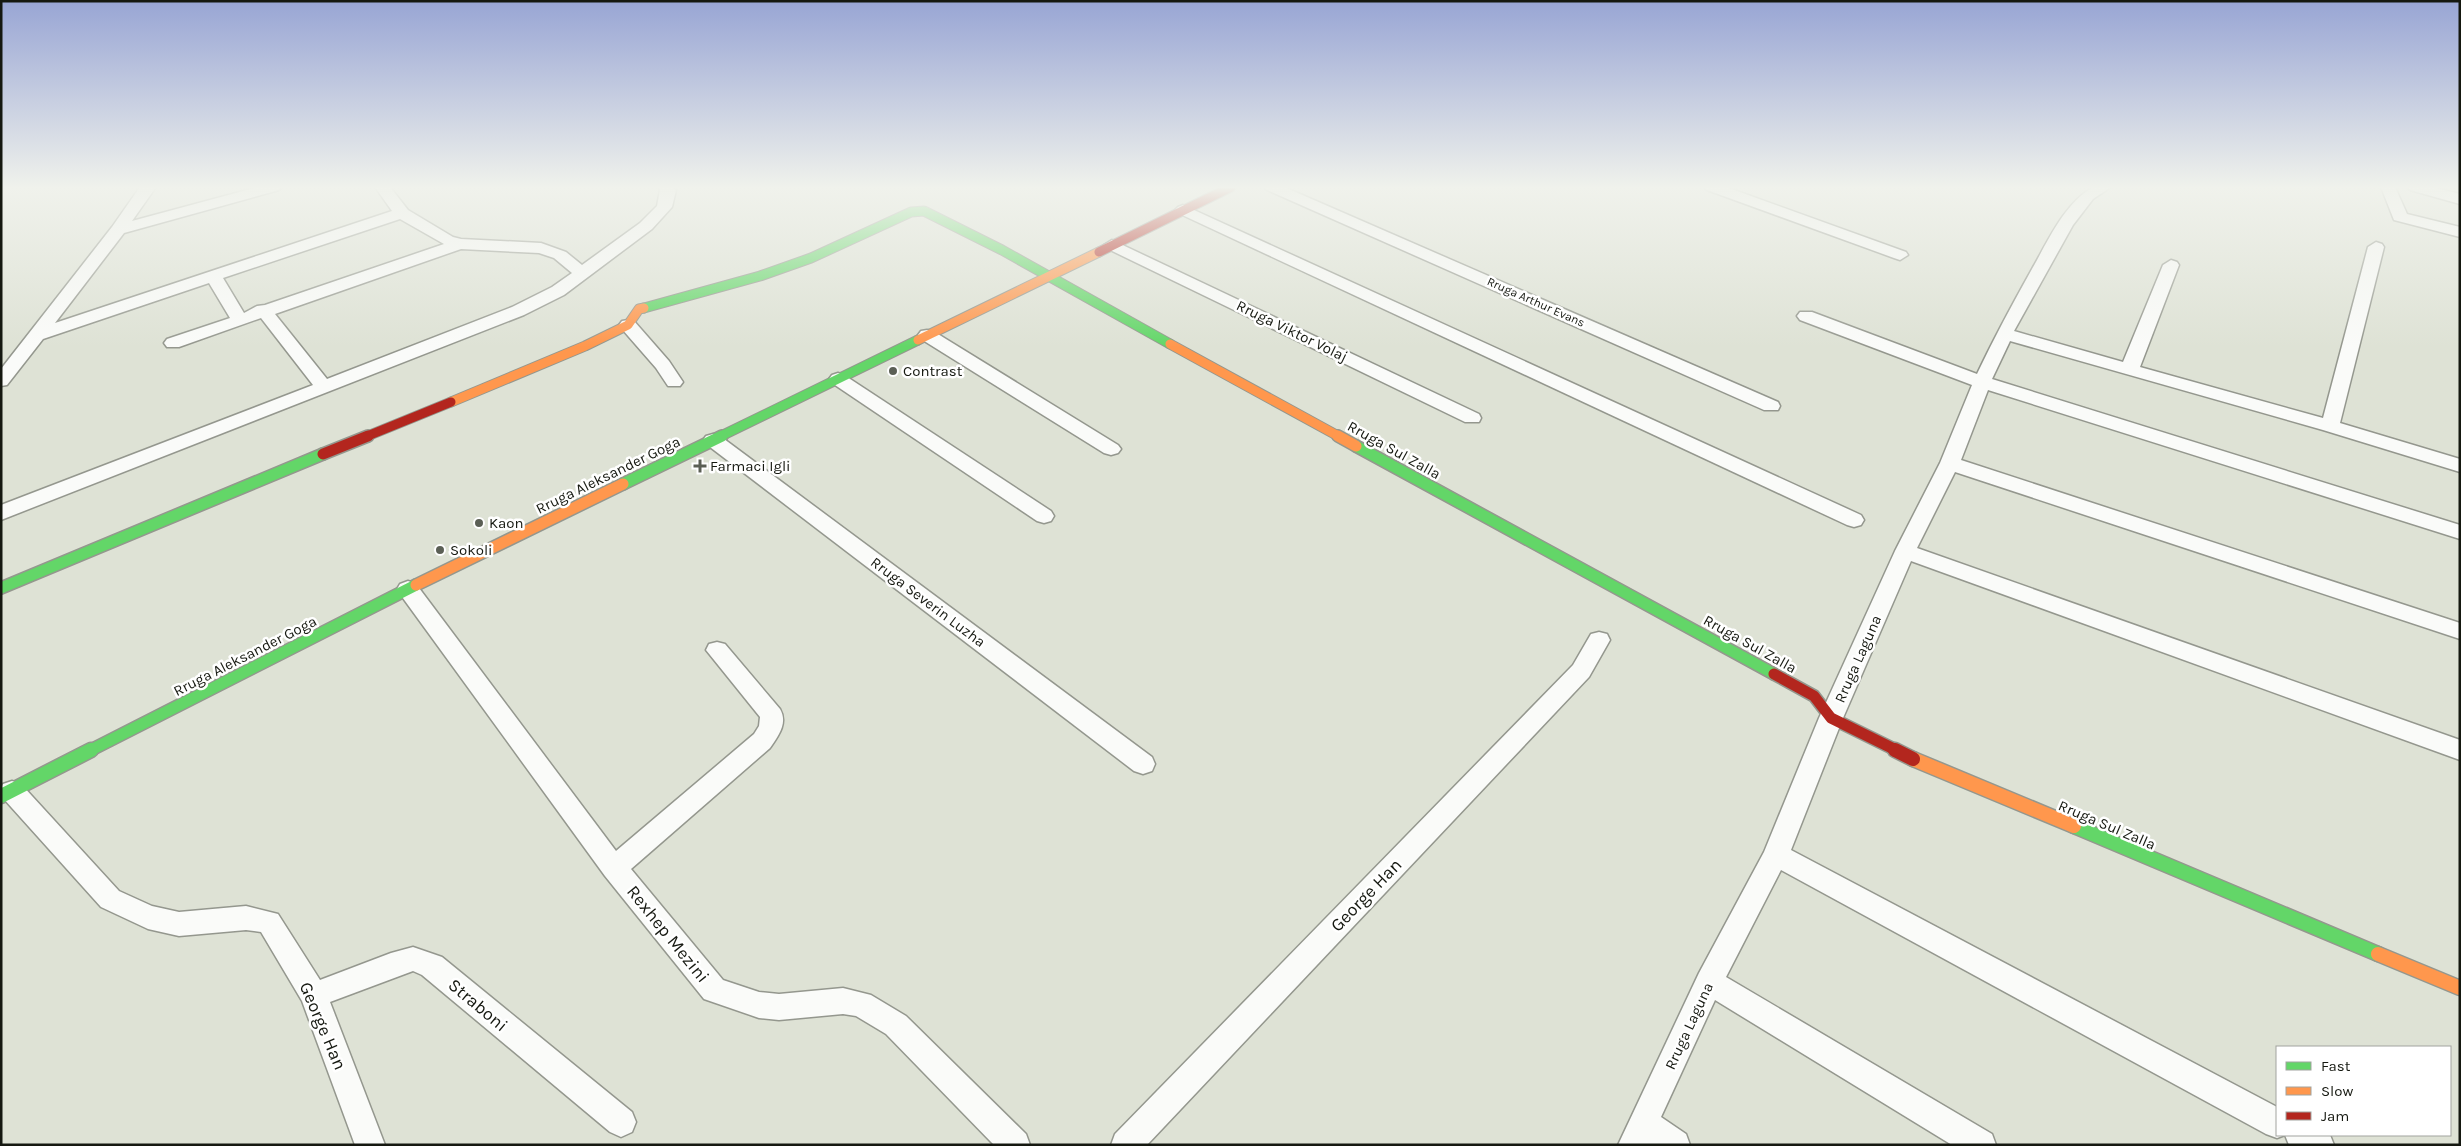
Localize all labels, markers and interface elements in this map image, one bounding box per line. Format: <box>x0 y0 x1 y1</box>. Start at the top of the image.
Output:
street label: Rruga Arthur Evans <box>1485 274 1587 330</box>
street label: Rruga Viktor Volaj <box>1233 296 1351 366</box>
place label: Contrast <box>903 362 963 380</box>
marker: Contrast <box>887 365 899 377</box>
street label: Rruga Sul Zalla <box>1344 417 1444 483</box>
street label: Rruga Aleksander Goga <box>533 432 683 518</box>
place label: Farmaci Igli <box>710 457 791 475</box>
marker: Farmaci Igli <box>694 460 706 472</box>
place label: Kaon <box>489 514 524 532</box>
marker: Kaon <box>473 517 485 529</box>
place label: Sokoli <box>450 541 493 559</box>
marker: Sokoli <box>434 544 446 556</box>
street label: Rruga Severin Luzha <box>867 553 989 651</box>
street label: Rruga Sul Zalla <box>1700 611 1800 677</box>
street label: Rruga Aleksander Goga <box>170 612 320 700</box>
street label: Rruga Laguna <box>1831 612 1885 706</box>
street label: Rruga Sul Zalla <box>2056 796 2158 854</box>
street label: George Han <box>1326 854 1406 936</box>
street label: Rexhep Mezini <box>622 881 714 987</box>
street label: Straboni <box>444 974 512 1036</box>
street label: George Han <box>295 979 351 1073</box>
street label: Rruga Laguna <box>1661 980 1717 1072</box>
legend <box>2276 1046 2451 1136</box>
text: Fast <box>2321 1057 2351 1075</box>
text: Slow <box>2321 1082 2353 1100</box>
text: Jam <box>2321 1107 2349 1125</box>

